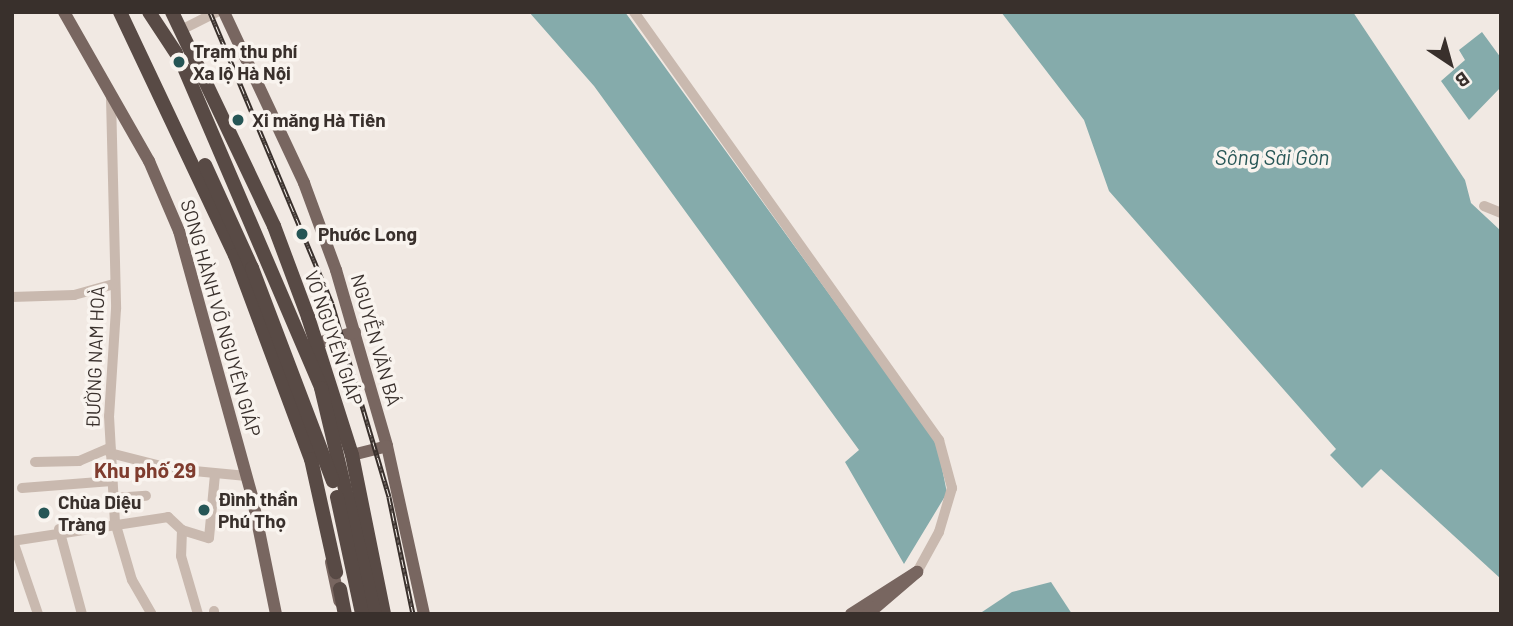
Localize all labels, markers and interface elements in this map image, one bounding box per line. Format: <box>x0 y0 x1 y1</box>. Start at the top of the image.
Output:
north arrow <box>1415 28 1485 98</box>
place label: Trạm thu phí Xa lộ Hà Nội <box>193 40 297 84</box>
marker: Trạm thu phí Xa lộ Hà Nội <box>171 54 187 70</box>
text: B <box>1451 68 1474 93</box>
place label: Xi măng Hà Tiên <box>252 109 386 131</box>
marker: Xi măng Hà Tiên <box>230 112 246 128</box>
water label: Sông Sài Gòn <box>1215 144 1329 170</box>
street label: SONG HÀNH VÕ NGUYÊN GIÁP <box>176 197 266 439</box>
place label: Phước Long <box>318 223 417 245</box>
marker: Phước Long <box>292 224 312 244</box>
street label: VÕ NGUYÊN GIÁP <box>300 268 368 408</box>
street label: NGUYỄN VĂN BÁ <box>346 271 406 409</box>
street label: ĐƯỜNG NAM HOÀ <box>81 285 109 429</box>
district label: Khu phố 29 <box>94 457 196 483</box>
place label: Đình thần Phú Thọ <box>218 488 298 532</box>
place label: Chùa Diệu Tràng <box>58 491 141 535</box>
marker: Đình thần Phú Thọ <box>196 502 212 518</box>
marker: Chùa Diệu Tràng <box>36 505 52 521</box>

